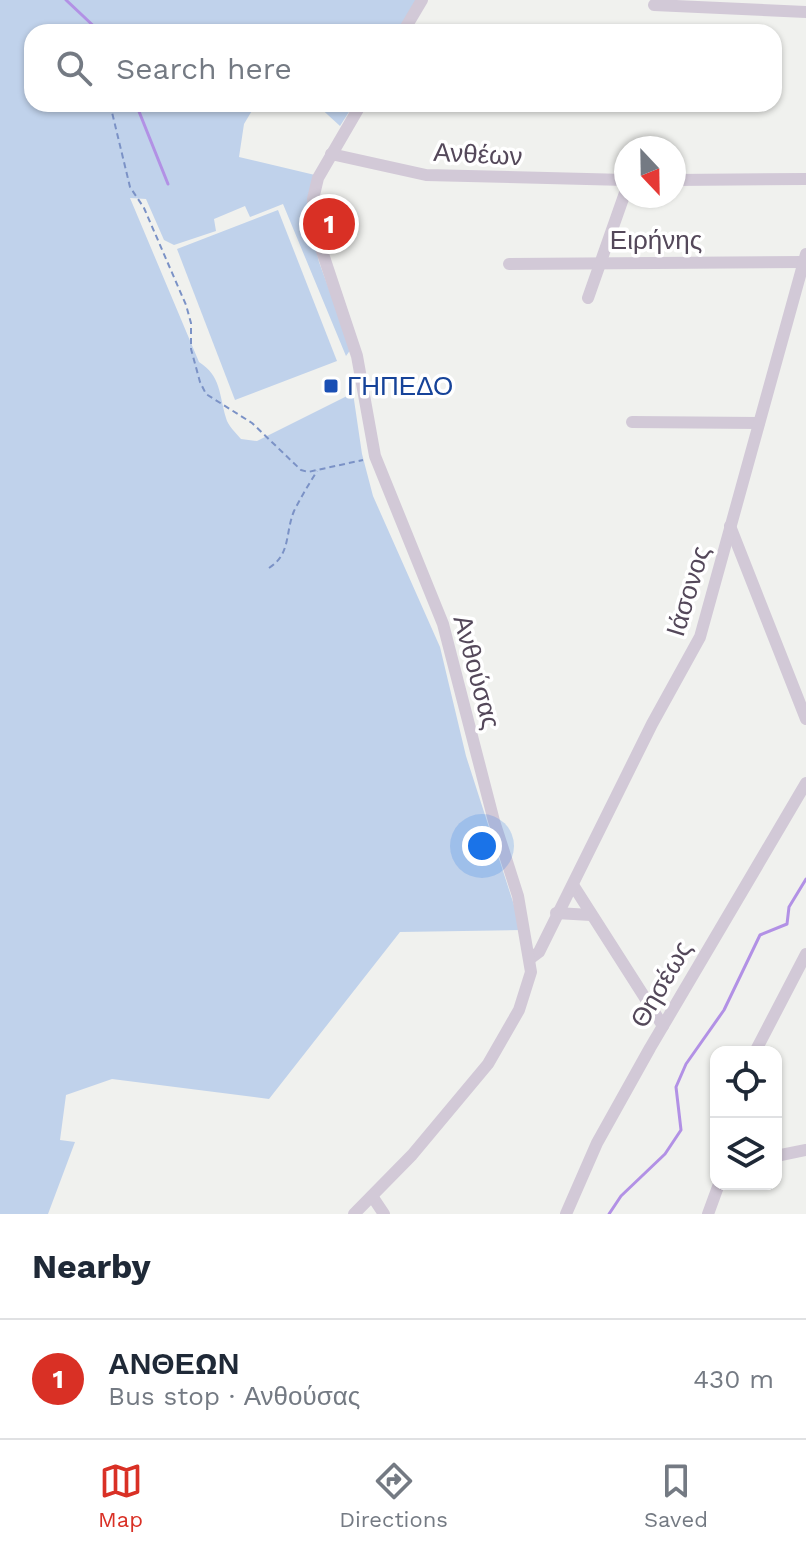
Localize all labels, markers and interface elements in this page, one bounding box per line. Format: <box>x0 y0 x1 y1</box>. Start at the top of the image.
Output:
search box <box>24 24 782 112</box>
icon: search <box>52 46 96 90</box>
text: Search here <box>116 51 292 86</box>
north arrow <box>614 136 686 208</box>
street label: Ανθέων <box>433 137 523 171</box>
pin: 1 <box>303 194 355 254</box>
street label: Ειρήνης <box>610 225 702 255</box>
place label: ΓΗΠΕΔΟ <box>347 371 453 401</box>
marker: ΓΗΠΕΔΟ <box>322 377 340 395</box>
street label: Ιάσονος <box>660 542 716 640</box>
street label: Ανθούσας <box>447 612 507 732</box>
your location <box>462 826 502 866</box>
street label: Θησέως <box>624 935 698 1033</box>
map controls <box>710 1046 782 1190</box>
button: locate <box>710 1046 782 1118</box>
button: layers <box>710 1118 782 1190</box>
text: Nearby <box>32 1246 151 1286</box>
text: ΑΝΘΕΩΝ <box>108 1346 239 1381</box>
text: 1 <box>52 1364 64 1394</box>
text: 430 m <box>693 1364 774 1394</box>
text: Bus stop · Ανθούσας <box>108 1381 360 1411</box>
tab: Map <box>98 1459 143 1532</box>
tab: Directions <box>339 1459 448 1532</box>
tab: Saved <box>644 1459 708 1532</box>

